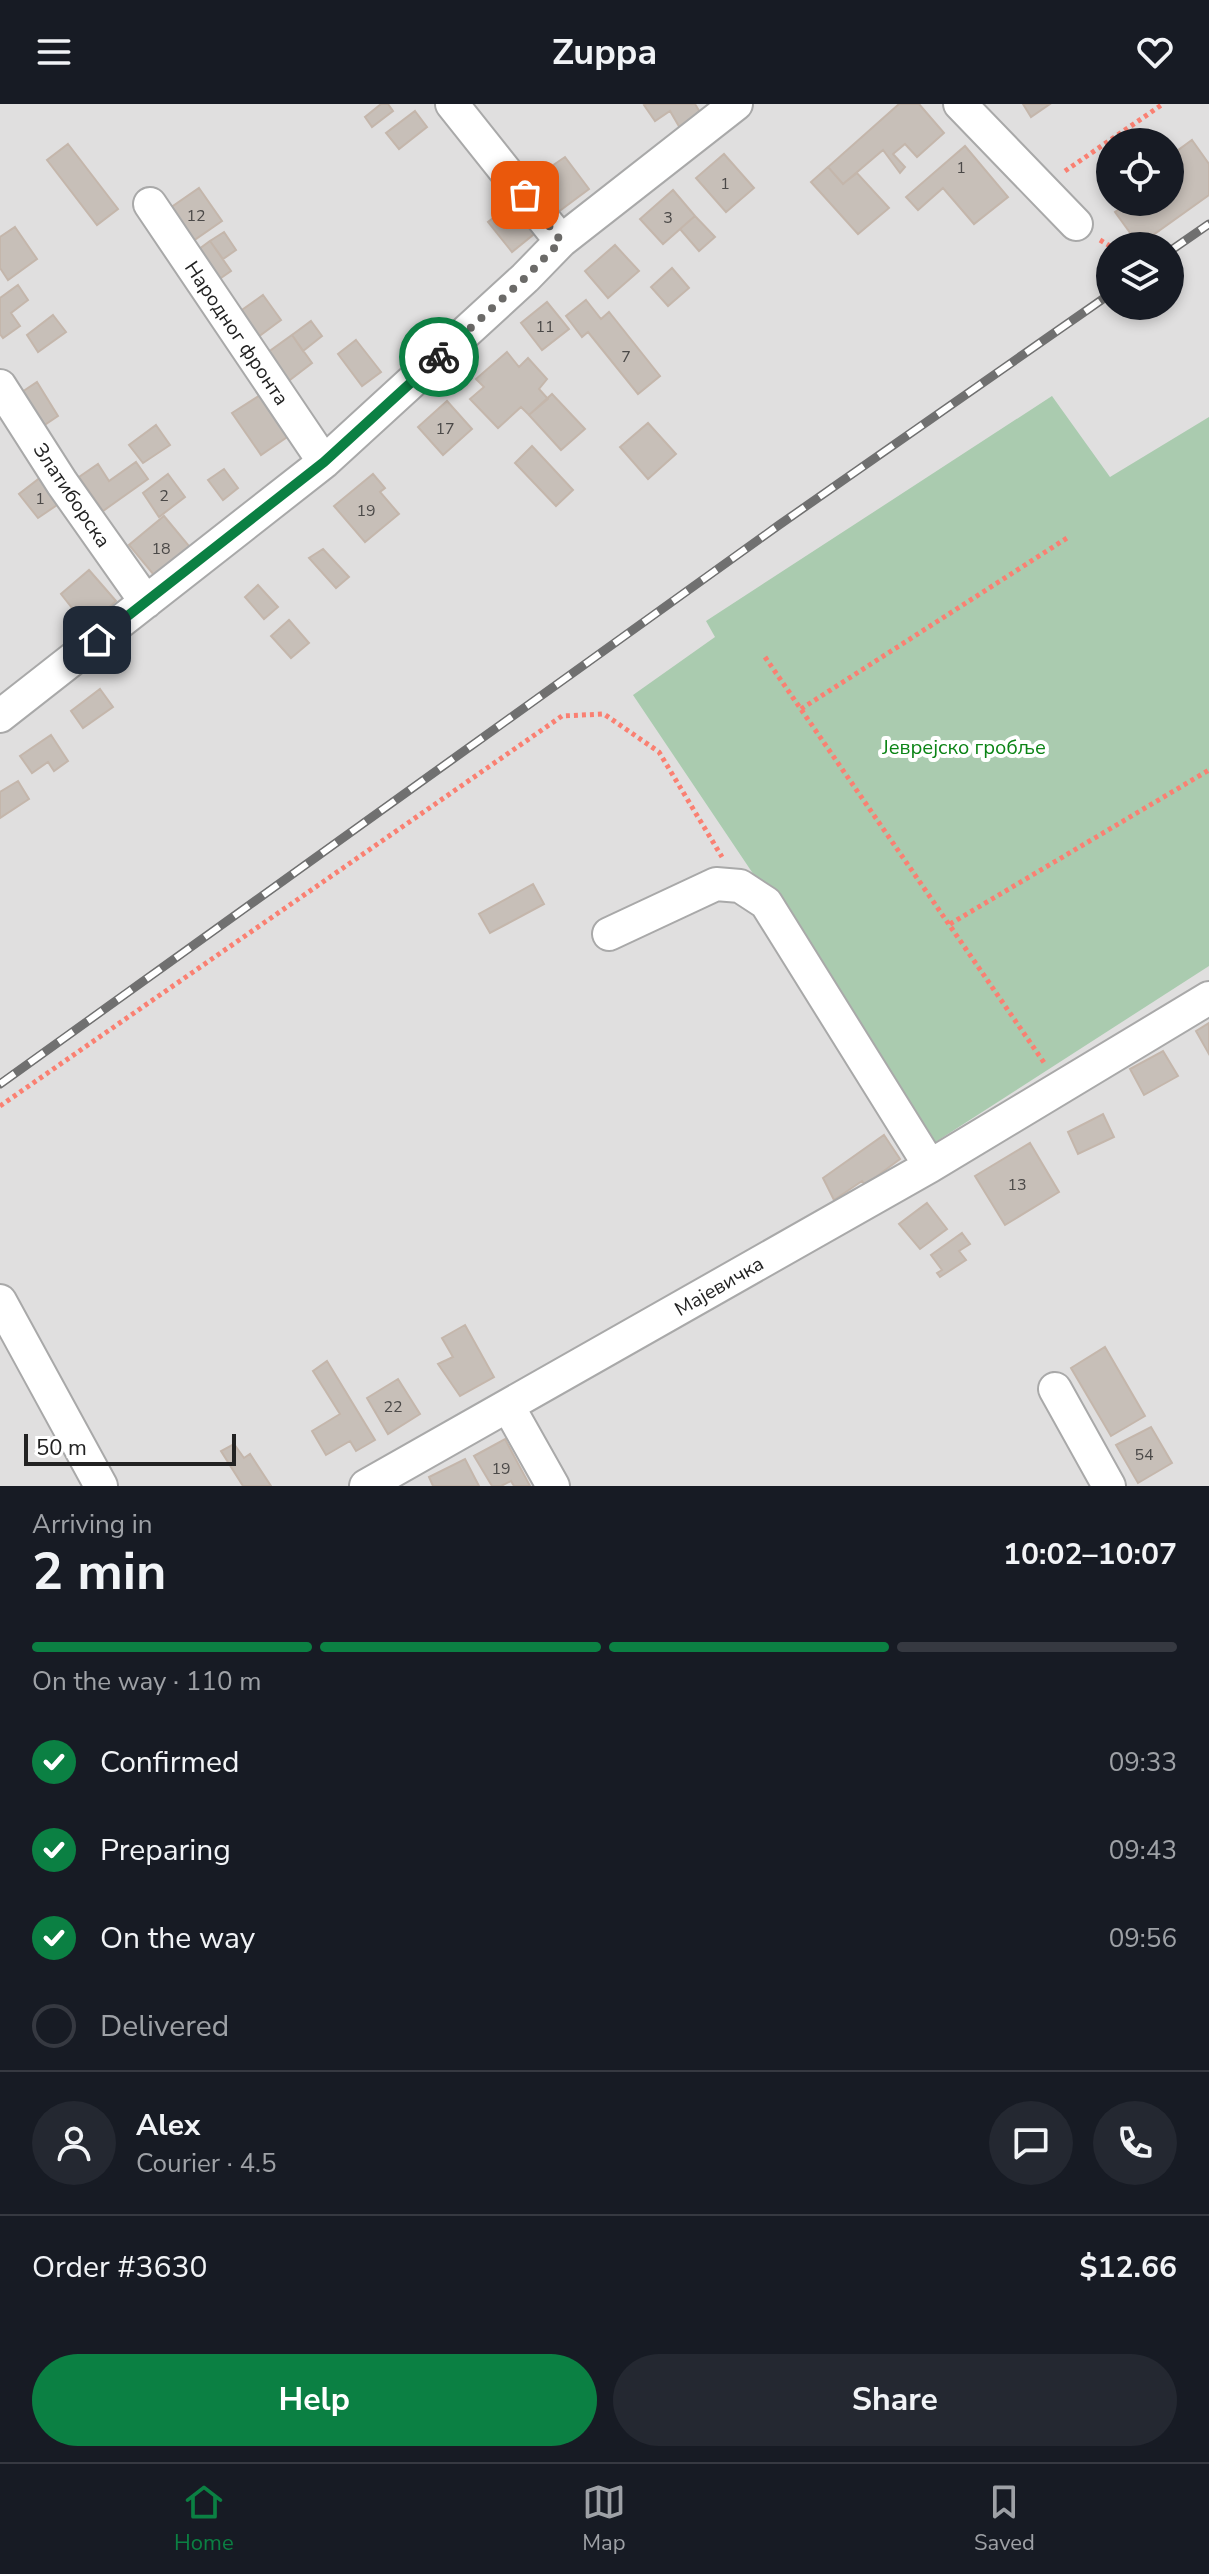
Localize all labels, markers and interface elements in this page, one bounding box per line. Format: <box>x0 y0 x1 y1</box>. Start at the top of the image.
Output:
text: Zuppa <box>552 28 657 77</box>
icon: menu <box>32 30 76 74</box>
icon: heart <box>1133 30 1177 74</box>
map controls <box>1096 128 1184 320</box>
button: locate <box>1096 128 1184 216</box>
house number: 1 <box>956 157 966 179</box>
pin <box>491 161 559 229</box>
icon: bag <box>503 173 547 217</box>
house number: 1 <box>720 173 730 195</box>
house number: 12 <box>186 205 206 227</box>
house number: 3 <box>663 207 673 229</box>
button: layers <box>1096 232 1184 320</box>
street label: Народног фронта <box>178 256 295 411</box>
house number: 11 <box>535 316 555 338</box>
courier <box>399 317 479 397</box>
icon: bike <box>417 335 461 379</box>
house number: 7 <box>621 346 631 368</box>
house number: 17 <box>435 418 455 440</box>
street label: Златиборска <box>27 438 117 553</box>
house number: 2 <box>159 485 169 507</box>
house number: 1 <box>35 488 45 510</box>
house number: 19 <box>356 500 376 522</box>
house number: 18 <box>151 538 171 560</box>
pin <box>63 606 131 674</box>
icon: home <box>75 618 119 662</box>
park label: Јеврејско гробље <box>881 734 1046 761</box>
house number: 13 <box>1007 1174 1027 1196</box>
street label: Мајевичка <box>670 1250 769 1323</box>
house number: 22 <box>383 1396 403 1418</box>
scale bar <box>24 1430 236 1466</box>
text: 50 m <box>36 1433 87 1463</box>
house number: 54 <box>1134 1444 1154 1466</box>
house number: 19 <box>491 1458 511 1480</box>
text: Arriving in <box>32 1507 153 1542</box>
text: 10:02–10:07 <box>1003 1534 1177 1575</box>
text: 2 min <box>32 1536 167 1607</box>
text: On the way · 110 m <box>32 1664 261 1699</box>
icon: check <box>32 1740 76 1784</box>
text: Confirmed <box>100 1742 240 1783</box>
text: 09:33 <box>1109 1745 1177 1780</box>
icon: check <box>32 1828 76 1872</box>
text: Preparing <box>100 1830 231 1871</box>
text: 09:43 <box>1109 1833 1177 1868</box>
icon: check <box>32 1916 76 1960</box>
text: On the way <box>100 1918 255 1959</box>
text: 09:56 <box>1109 1921 1177 1956</box>
text: Delivered <box>100 2006 229 2047</box>
button: person <box>32 2101 116 2185</box>
button: chat <box>989 2101 1073 2185</box>
button: phone <box>1093 2101 1177 2185</box>
text: Alex <box>136 2105 200 2146</box>
text: Courier · 4.5 <box>136 2146 277 2181</box>
text: Order #3630 <box>32 2247 207 2288</box>
text: $12.66 <box>1080 2247 1177 2288</box>
button: Help <box>32 2354 597 2446</box>
button: Share <box>613 2354 1177 2446</box>
tab: Home <box>174 2480 234 2558</box>
tab: Map <box>582 2480 626 2558</box>
tab: Saved <box>974 2480 1035 2558</box>

